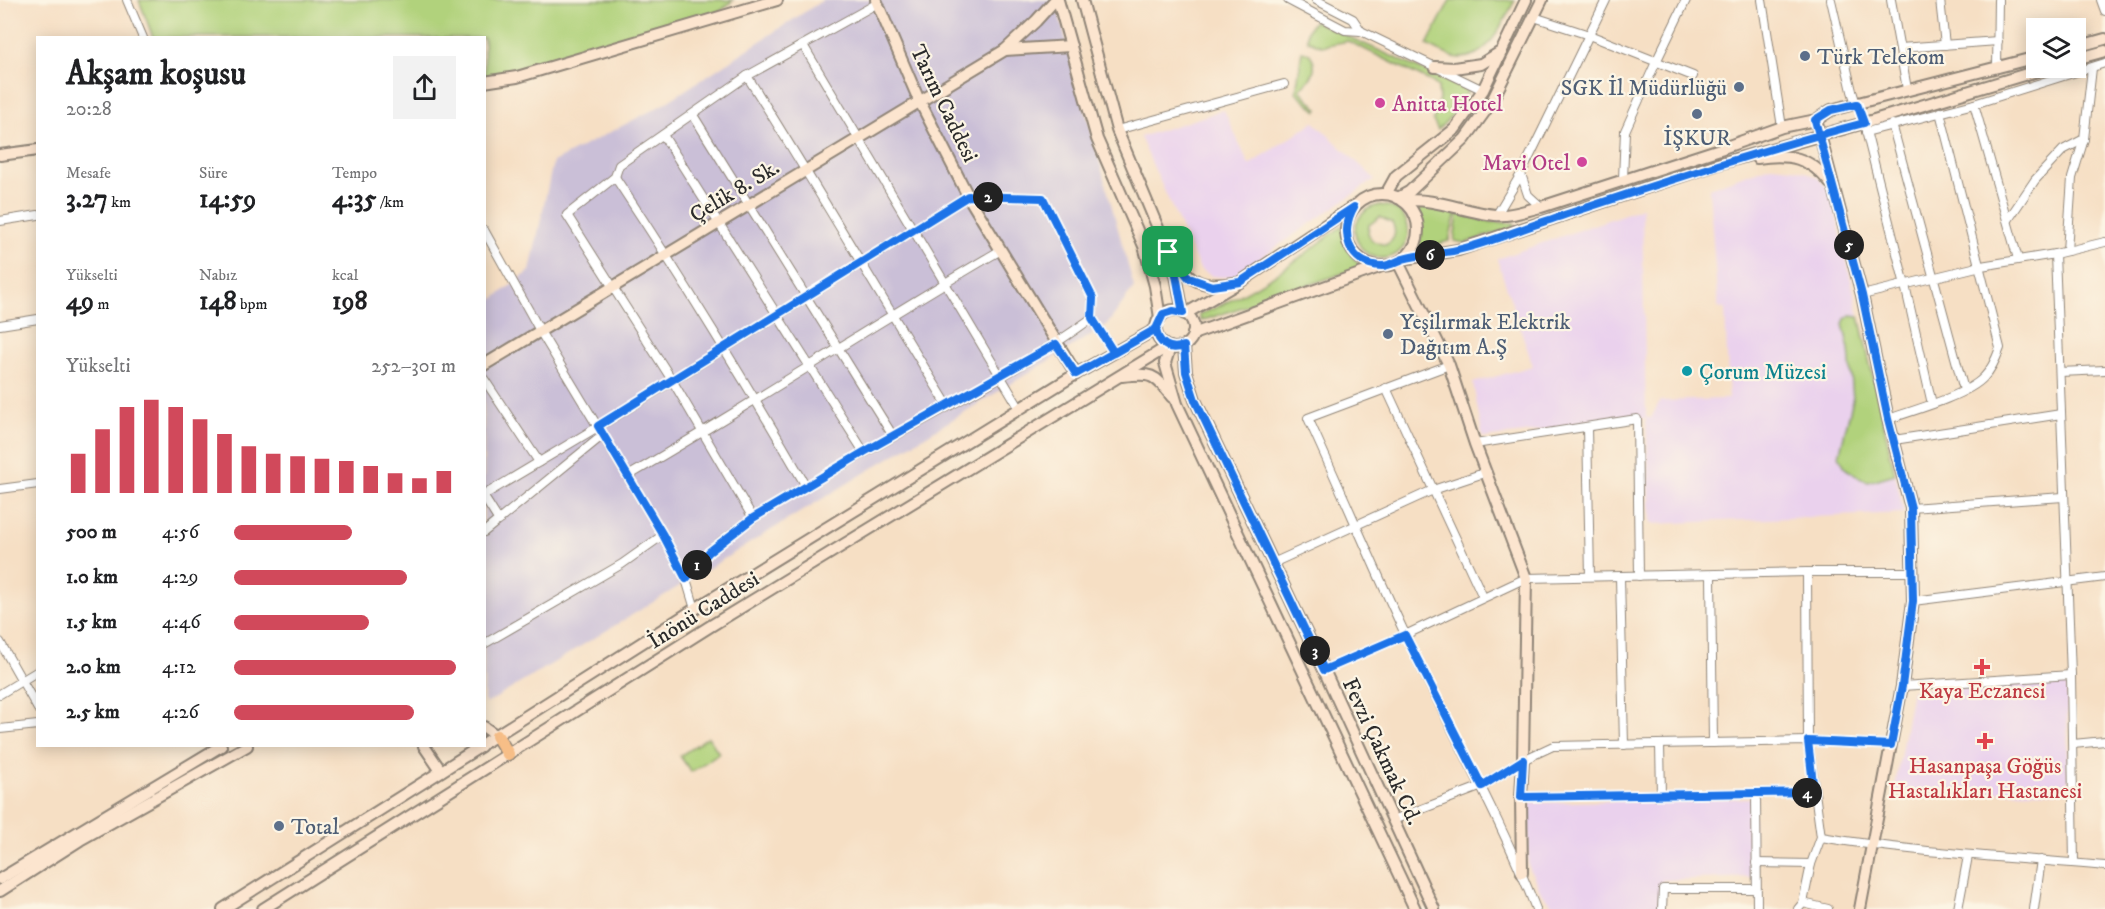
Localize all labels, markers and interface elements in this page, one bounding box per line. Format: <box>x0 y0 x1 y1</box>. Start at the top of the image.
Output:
map controls <box>2026 18 2086 78</box>
button: layers <box>2026 18 2086 78</box>
street label: Tarım Caddesi <box>904 41 984 167</box>
place label: Türk Telekom <box>1817 44 1945 71</box>
marker: Türk Telekom <box>1798 49 1812 63</box>
text: Akşam koşusu <box>66 54 246 95</box>
button: share <box>393 56 456 119</box>
place label: SGK İl Müdürlüğü <box>1561 75 1727 102</box>
marker: SGK İl Müdürlüğü <box>1732 80 1746 94</box>
place label: Anitta Hotel <box>1392 91 1503 118</box>
marker: Anitta Hotel <box>1373 96 1387 110</box>
text: 20:28 <box>66 97 112 122</box>
marker: İŞKUR <box>1690 107 1704 121</box>
place label: İŞKUR <box>1663 125 1731 152</box>
place label: Mavi Otel <box>1482 150 1570 177</box>
street label: Çelik 8. Sk. <box>685 154 785 229</box>
marker: Mavi Otel <box>1575 155 1589 169</box>
text: Mesafe <box>66 163 111 183</box>
text: Süre <box>199 163 228 183</box>
text: Tempo <box>332 163 377 183</box>
pin: 2 <box>973 182 1003 212</box>
text: 3.27 <box>66 183 108 216</box>
text: 14:59 <box>199 183 256 216</box>
text: 4:35 <box>332 183 376 216</box>
text: 2 <box>984 187 992 207</box>
text: km <box>108 192 131 212</box>
text: /km <box>376 192 404 212</box>
pin <box>1142 226 1193 277</box>
pin: 5 <box>1834 230 1864 260</box>
icon: arrive <box>1151 235 1184 268</box>
text: 5 <box>1845 235 1853 255</box>
pin: 6 <box>1415 240 1445 270</box>
text: 6 <box>1426 245 1434 265</box>
text: Yükselti <box>66 265 118 285</box>
text: Nabız <box>199 265 237 285</box>
text: kcal <box>332 265 358 285</box>
text: 49 <box>66 285 94 318</box>
text: 148 <box>199 285 237 318</box>
text: 198 <box>332 285 367 318</box>
text: m <box>94 294 109 314</box>
text: bpm <box>237 294 268 314</box>
place label: Yeşilırmak Elektrik Dağıtım A.Ş <box>1400 309 1570 361</box>
marker: Yeşilırmak Elektrik Dağıtım A.Ş <box>1381 327 1395 341</box>
text: Yükselti <box>66 354 131 379</box>
text: 252–301 m <box>371 354 456 379</box>
place label: Çorum Müzesi <box>1699 359 1827 386</box>
marker: Çorum Müzesi <box>1680 364 1694 378</box>
text: 500 m <box>66 520 117 545</box>
text: 4:56 <box>162 520 199 545</box>
pin: 1 <box>682 550 712 580</box>
text: 1 <box>694 555 700 575</box>
text: 1.0 km <box>66 565 118 590</box>
text: 4:29 <box>162 565 199 590</box>
street label: İnönü Caddesi <box>643 565 764 655</box>
text: 1.5 km <box>66 610 117 635</box>
text: 4:46 <box>162 610 201 635</box>
pin: 3 <box>1300 636 1330 666</box>
text: 3 <box>1312 641 1318 661</box>
text: 2.0 km <box>66 655 121 680</box>
text: 4:12 <box>162 655 196 680</box>
marker: Kaya Eczanesi <box>1975 660 1989 674</box>
street label: Fevzi Çakmak Cd. <box>1336 674 1427 829</box>
place label: Kaya Eczanesi <box>1919 678 2045 705</box>
text: 2.5 km <box>66 700 120 725</box>
text: 4:26 <box>162 700 199 725</box>
marker: Hasanpaşa Göğüs Hastalıkları Hastanesi <box>1976 732 1994 750</box>
place label: Hasanpaşa Göğüs Hastalıkları Hastanesi <box>1888 753 2082 805</box>
pin: 4 <box>1792 778 1822 808</box>
text: 4 <box>1802 783 1812 803</box>
place label: Total <box>291 814 339 841</box>
marker: Total <box>272 819 286 833</box>

